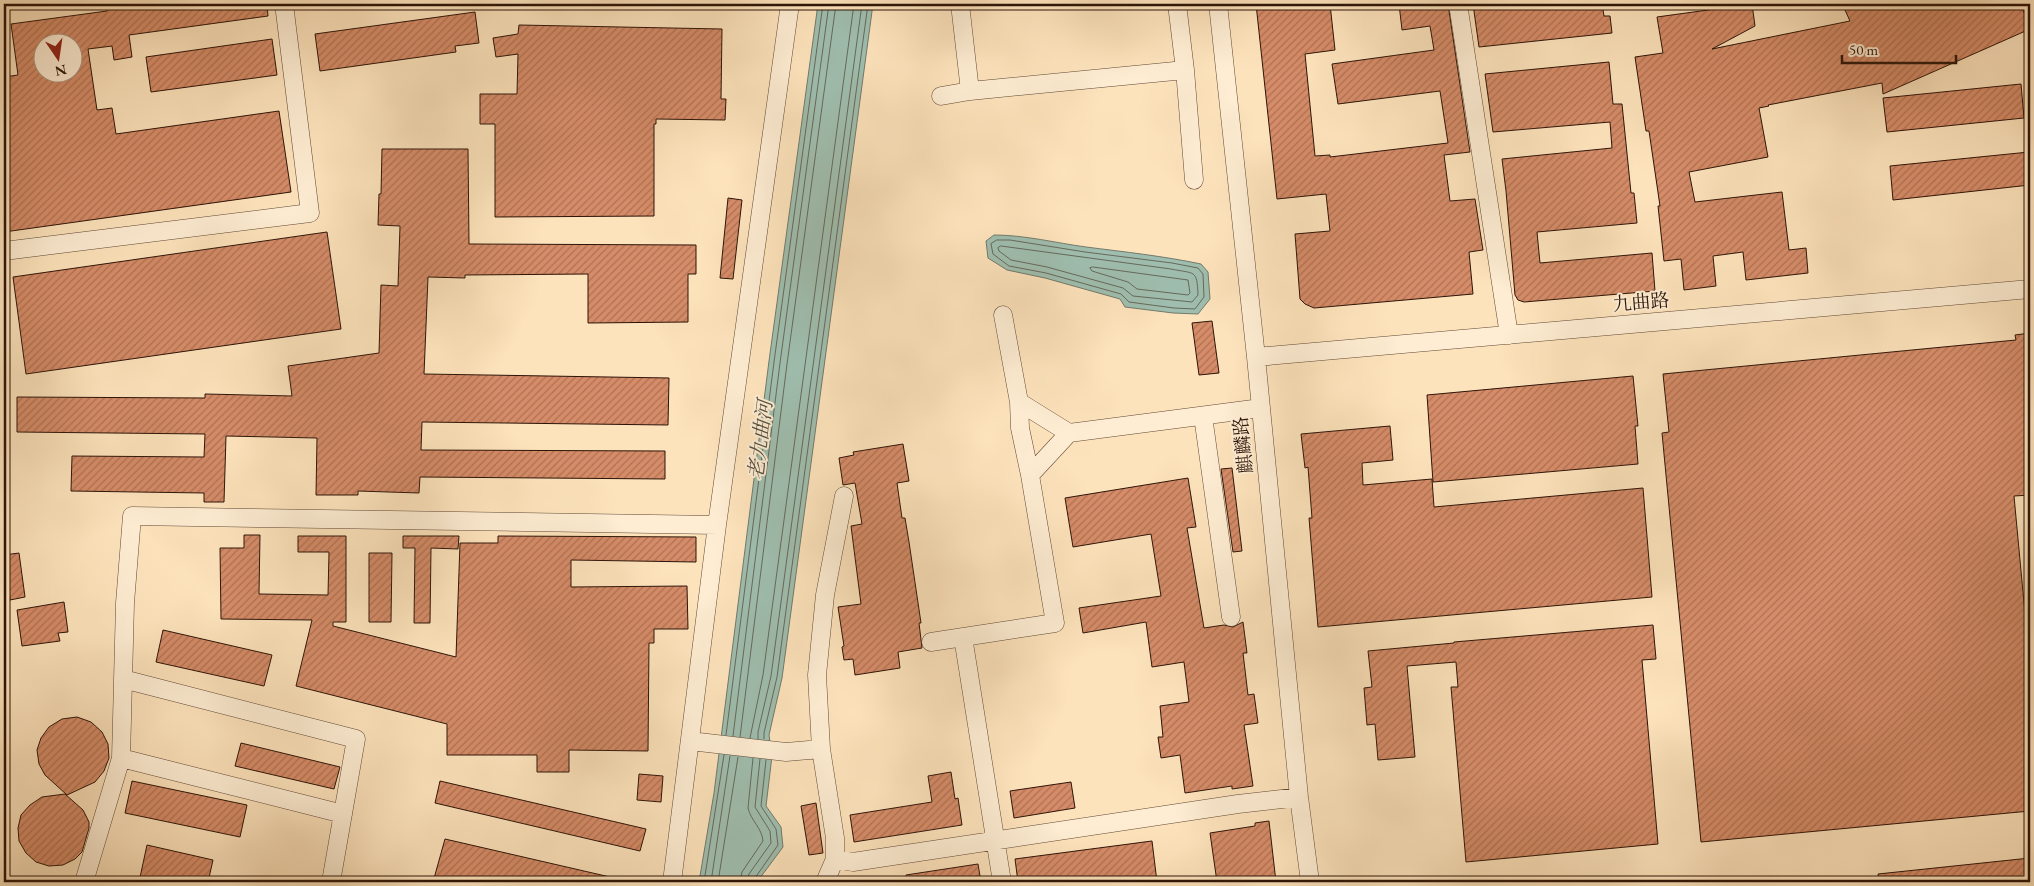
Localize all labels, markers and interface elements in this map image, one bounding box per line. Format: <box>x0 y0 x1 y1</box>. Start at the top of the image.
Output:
north arrow <box>32 32 82 82</box>
scale bar <box>1842 32 1955 64</box>
text: 50 m <box>1849 40 1878 59</box>
text: N <box>53 61 68 81</box>
street label: 九曲路 <box>1612 287 1670 317</box>
water label: 老九曲河 <box>742 396 778 481</box>
street label: 麒麟路 <box>1228 415 1258 475</box>

